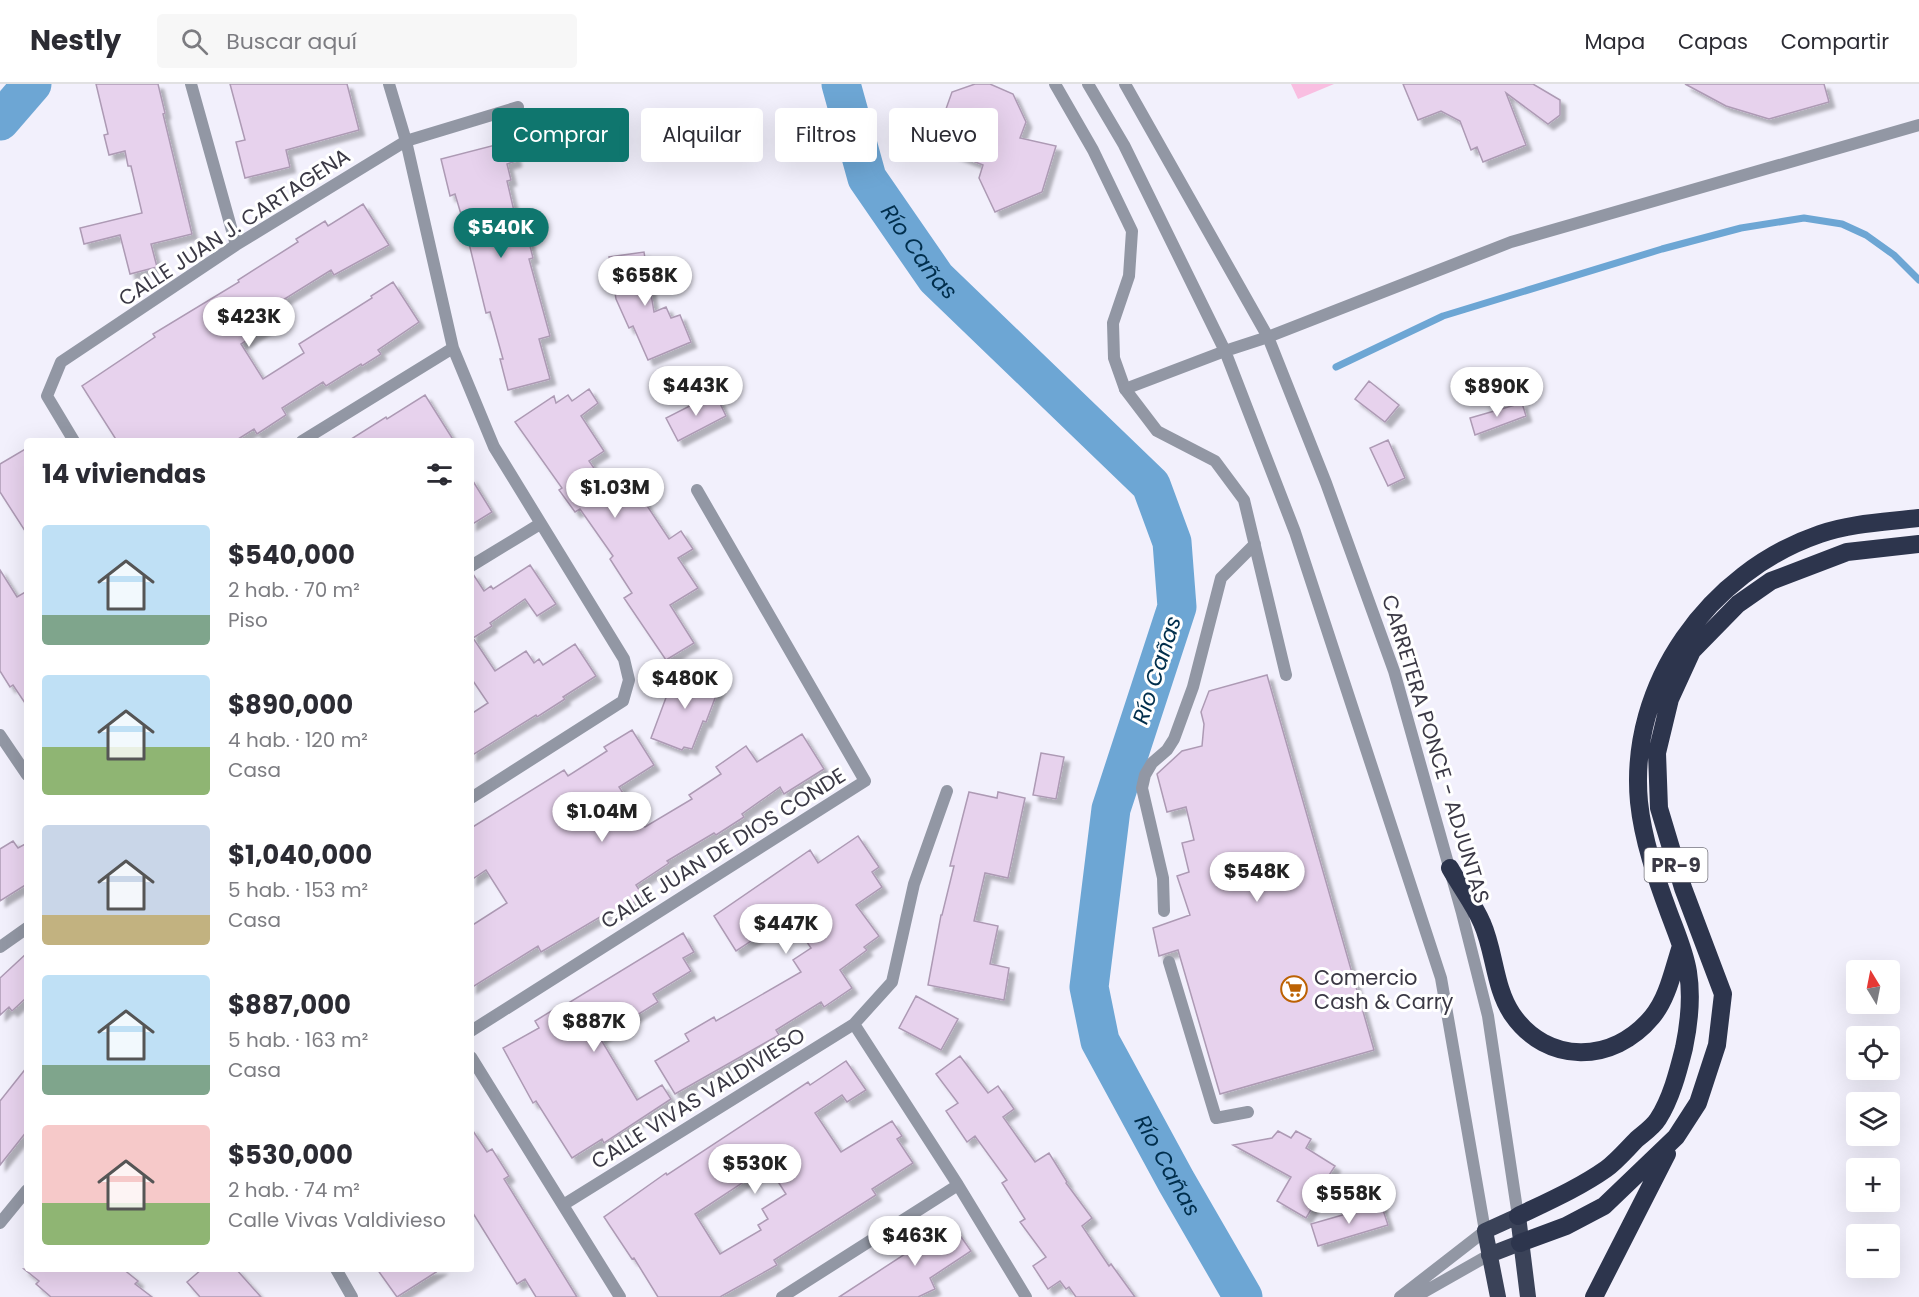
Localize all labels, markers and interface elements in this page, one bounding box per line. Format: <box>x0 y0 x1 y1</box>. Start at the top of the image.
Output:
search box <box>157 14 577 68</box>
text: Nestly <box>30 21 121 60</box>
icon: search <box>178 25 211 58</box>
text: Buscar aquí <box>226 26 357 57</box>
text: Mapa <box>1584 27 1645 56</box>
text: Capas <box>1678 27 1748 56</box>
text: Compartir <box>1781 27 1889 56</box>
chip: Comprar <box>492 108 629 162</box>
chip: Alquilar <box>641 108 763 162</box>
chip: Filtros <box>775 108 877 162</box>
chip: Nuevo <box>889 108 998 162</box>
street label: CALLE JUAN J. CARTAGENA <box>113 141 355 313</box>
water label: Río Cañas <box>874 198 965 306</box>
pin: $540K <box>459 208 543 259</box>
text: $540K <box>468 213 534 241</box>
pin: $658K <box>603 256 687 307</box>
text: $658K <box>612 261 678 289</box>
pin: $423K <box>207 297 291 348</box>
text: $423K <box>217 302 281 330</box>
pin: $443K <box>654 366 738 417</box>
pin: $890K <box>1455 367 1539 418</box>
text: $443K <box>663 371 729 399</box>
text: $890K <box>1464 372 1530 400</box>
text: 14 viviendas <box>42 456 206 492</box>
icon: filters <box>423 458 456 491</box>
pin: $1.03M <box>566 468 664 519</box>
text: $1.03M <box>580 473 650 501</box>
text: $540,000 <box>228 537 355 573</box>
icon: home <box>90 549 162 621</box>
text: 2 hab. · 70 m² <box>228 576 360 604</box>
street label: CARRETERA PONCE - ADJUNTAS <box>1375 591 1497 907</box>
text: Piso <box>228 606 268 634</box>
water label: Río Cañas <box>1125 612 1189 728</box>
pin: $480K <box>643 659 727 710</box>
text: $480K <box>652 664 718 692</box>
text: $890,000 <box>228 687 353 723</box>
icon: home <box>90 699 162 771</box>
text: 4 hab. · 120 m² <box>228 726 368 754</box>
text: Casa <box>228 756 281 784</box>
street label: CALLE JUAN DE DIOS CONDE <box>595 761 851 935</box>
pin: $1.04M <box>553 792 651 843</box>
text: $1.04M <box>566 797 638 825</box>
text: $1,040,000 <box>228 837 372 873</box>
road number: PR-9 <box>1644 848 1708 882</box>
icon: home <box>90 849 162 921</box>
pin: $548K <box>1215 852 1299 903</box>
text: $548K <box>1224 857 1290 885</box>
text: 5 hab. · 153 m² <box>228 876 368 904</box>
pin: $447K <box>744 904 828 955</box>
text: Casa <box>228 906 281 934</box>
text: $447K <box>754 909 818 937</box>
north arrow <box>1846 960 1900 1014</box>
map controls <box>1846 960 1900 1278</box>
place label: Comercio Cash & Carry <box>1314 963 1454 1016</box>
supermarket icon: Comercio Cash & Carry <box>1279 974 1309 1004</box>
text: $887,000 <box>228 987 351 1023</box>
icon: home <box>90 999 162 1071</box>
pin: $887K <box>552 1002 636 1053</box>
text: $887K <box>562 1007 626 1035</box>
street label: CALLE VIVAS VALDIVIESO <box>586 1020 810 1176</box>
text: 5 hab. · 163 m² <box>228 1026 368 1054</box>
button: locate <box>1846 1026 1900 1080</box>
text: Casa <box>228 1056 281 1084</box>
button: layers <box>1846 1092 1900 1146</box>
water label: Río Cañas <box>1127 1109 1209 1222</box>
text: $530,000 <box>228 1137 353 1173</box>
pin: $530K <box>713 1144 797 1195</box>
icon: home <box>90 1149 162 1221</box>
text: $530K <box>722 1149 788 1177</box>
button: + <box>1846 1158 1900 1212</box>
pin: $558K <box>1307 1174 1391 1225</box>
text: 2 hab. · 74 m² <box>228 1176 360 1204</box>
text: $558K <box>1316 1179 1382 1207</box>
text: Calle Vivas Valdivieso <box>228 1206 446 1234</box>
pin: $463K <box>873 1216 957 1267</box>
text: $463K <box>882 1221 948 1249</box>
button: − <box>1846 1224 1900 1278</box>

